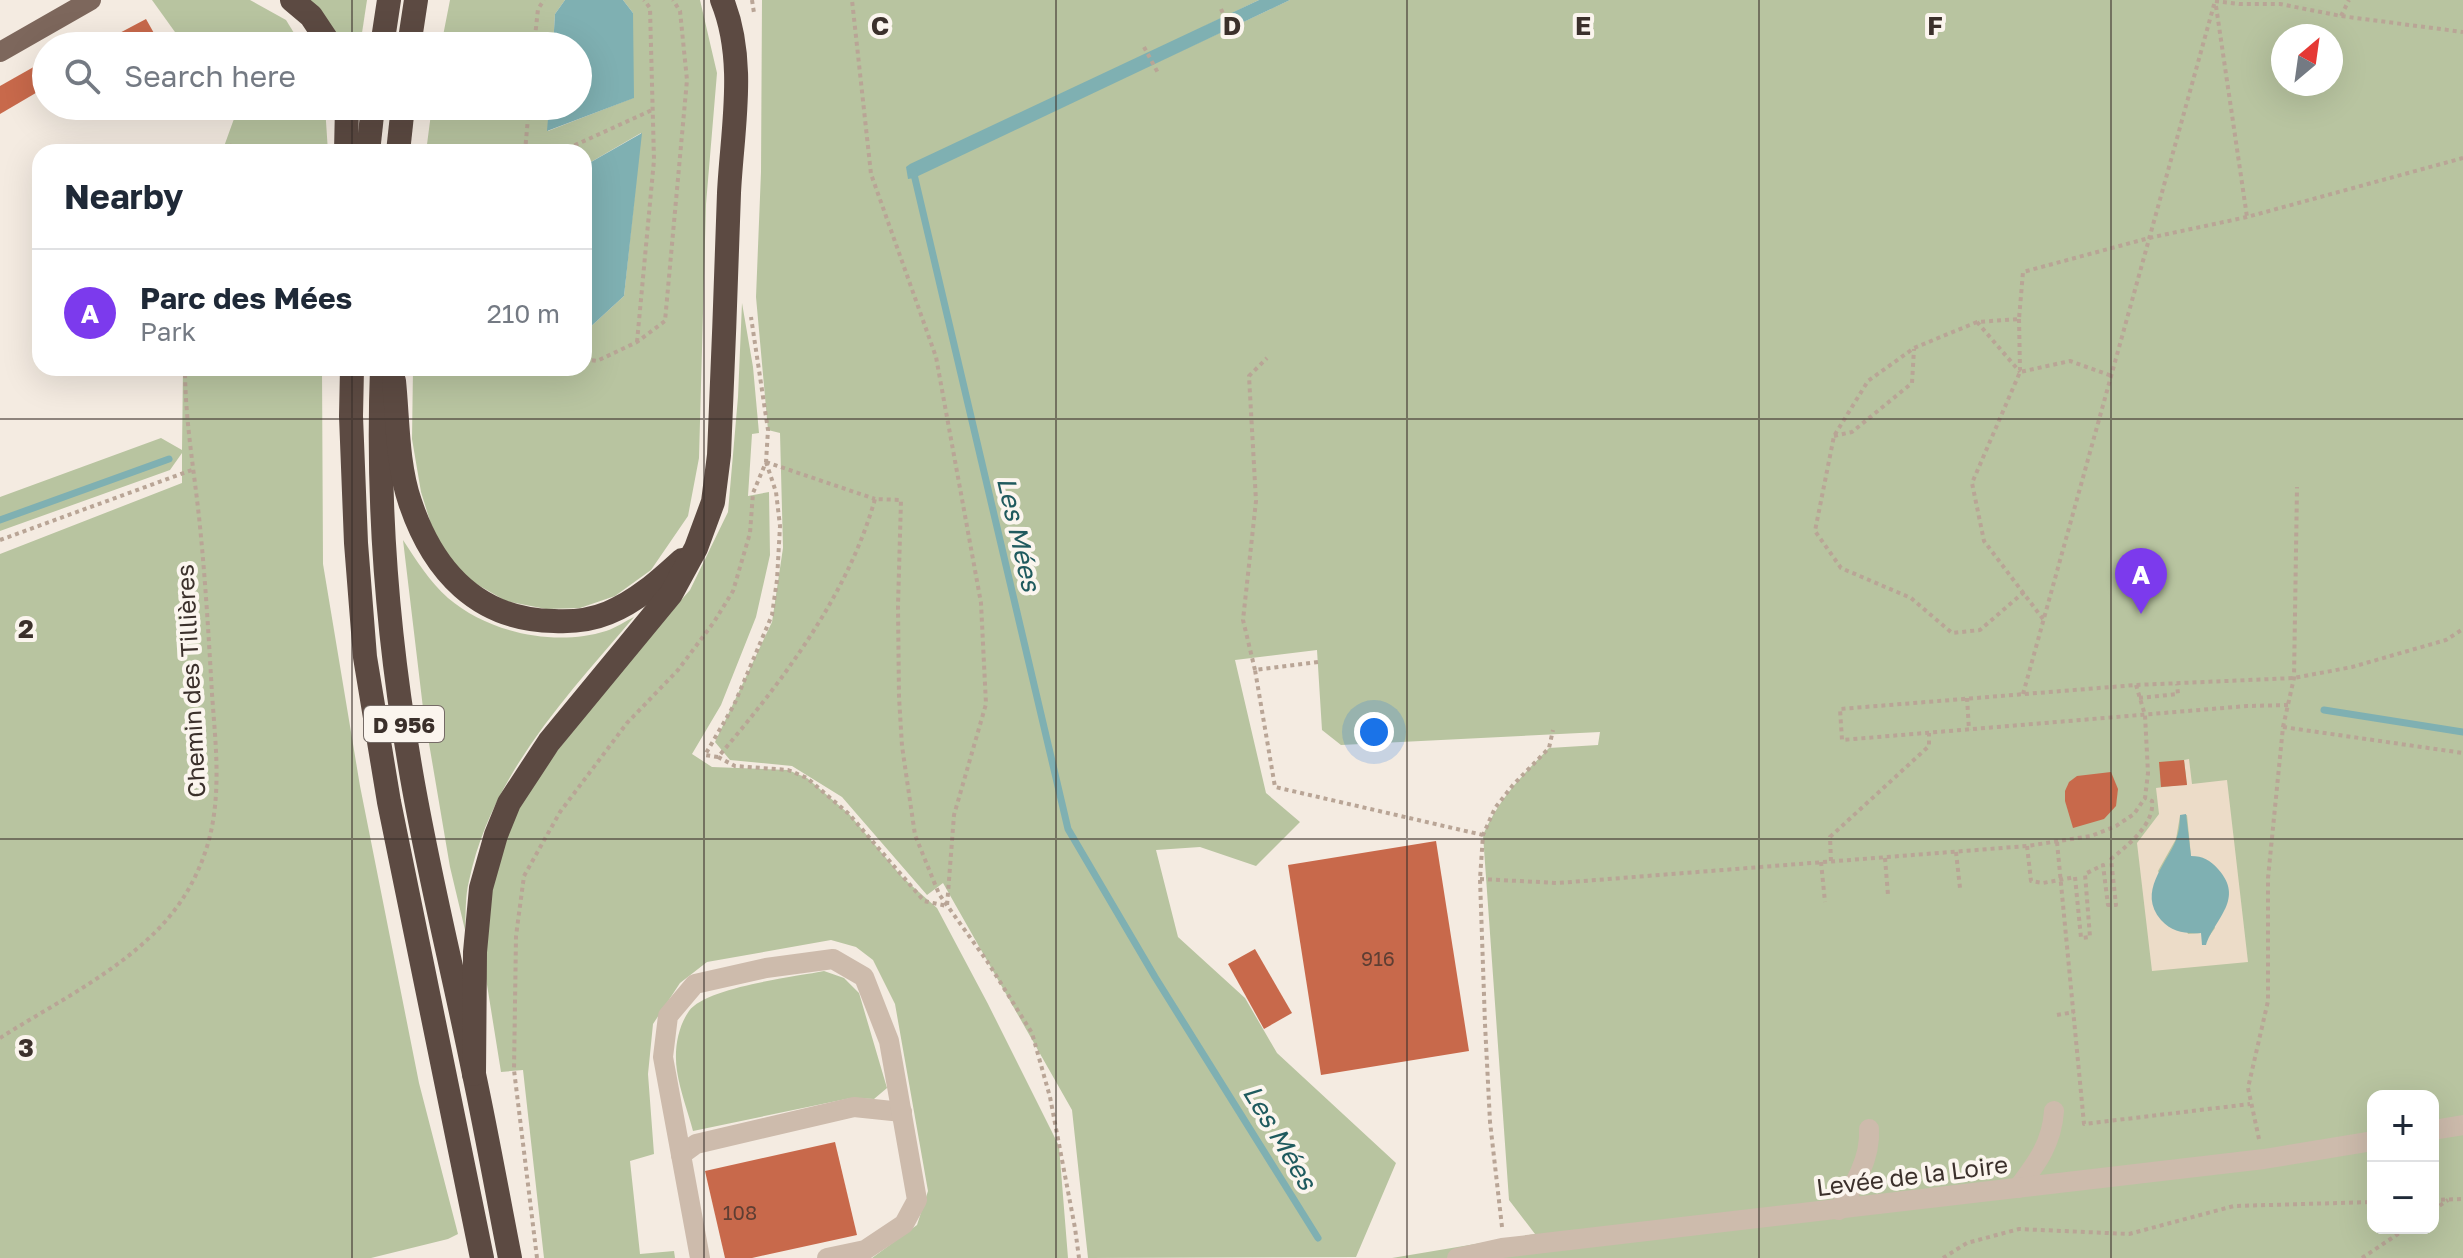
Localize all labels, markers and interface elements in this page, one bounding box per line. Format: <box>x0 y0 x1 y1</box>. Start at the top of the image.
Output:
text: C <box>871 10 889 41</box>
text: D <box>1223 10 1241 41</box>
text: E <box>1575 10 1591 41</box>
text: F <box>1927 10 1943 41</box>
north arrow <box>2271 24 2343 96</box>
search box <box>32 32 592 120</box>
icon: search <box>60 54 104 98</box>
text: Search here <box>124 58 296 94</box>
text: Nearby <box>64 176 184 216</box>
text: Parc des Mées <box>140 280 352 316</box>
text: A <box>81 298 99 329</box>
text: 210 m <box>487 298 560 329</box>
text: Park <box>140 316 196 347</box>
water label: Les Mées <box>991 474 1047 595</box>
pin: A <box>2115 548 2167 614</box>
street label: Chemin des Tillières <box>169 564 211 798</box>
text: 2 <box>18 613 34 644</box>
road number: D 956 <box>364 706 444 742</box>
your location <box>1354 712 1394 752</box>
house number: 916 <box>1361 946 1395 970</box>
text: 3 <box>18 1032 34 1063</box>
water label: Les Mées <box>1237 1079 1324 1196</box>
map controls <box>2367 1090 2439 1234</box>
button: + <box>2367 1090 2439 1162</box>
street label: Levée de la Loire <box>1814 1149 2010 1201</box>
button: − <box>2367 1162 2439 1234</box>
house number: 108 <box>723 1200 757 1224</box>

